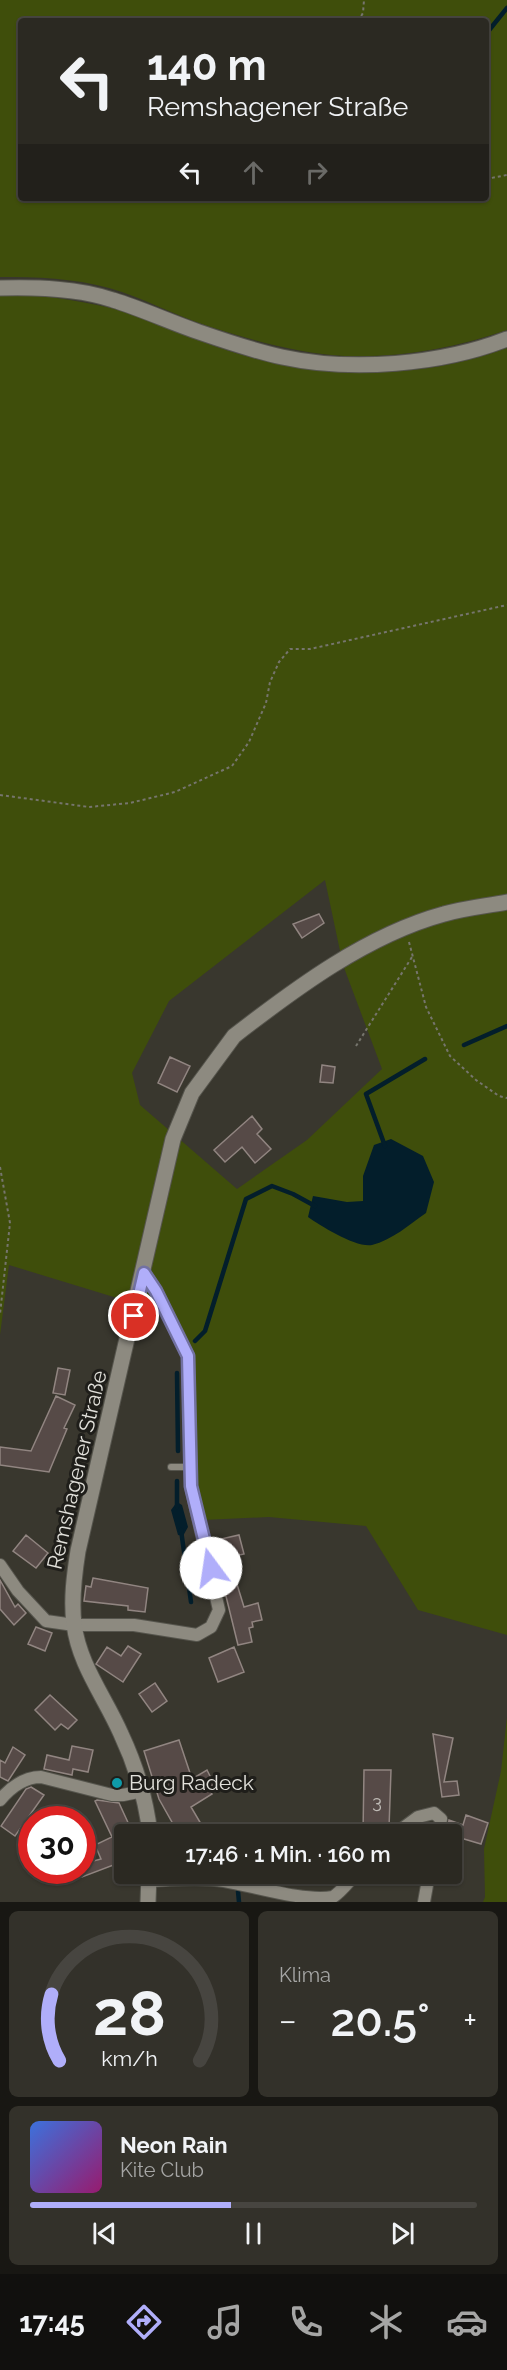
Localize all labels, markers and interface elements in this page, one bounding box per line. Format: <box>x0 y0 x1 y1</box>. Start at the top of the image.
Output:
text: 140 m <box>147 41 267 90</box>
icon: left <box>48 42 126 120</box>
text: Remshagener Straße <box>147 91 408 122</box>
icon: left <box>174 156 207 189</box>
icon: ahead <box>237 156 270 189</box>
icon: right <box>300 156 333 189</box>
pin <box>108 1290 159 1341</box>
icon: arrive <box>117 1299 150 1332</box>
street label: Remshagener Straße <box>41 1368 112 1572</box>
position arrow <box>179 1536 243 1600</box>
place label: Burg Radeck <box>129 1770 254 1795</box>
marker: Burg Radeck <box>110 1776 124 1790</box>
house number: 3 <box>372 1791 382 1812</box>
speed limit sign: 30 <box>18 1806 96 1884</box>
text: 17:46 · 1 Min. · 160 m <box>185 1841 391 1867</box>
text: Klima <box>279 1963 331 1987</box>
text: 28 <box>93 1976 165 2050</box>
text: 20.5° <box>330 1994 430 2047</box>
text: − <box>279 2001 297 2040</box>
text: + <box>463 2001 477 2040</box>
text: km/h <box>101 2046 157 2071</box>
text: Neon Rain <box>120 2132 228 2158</box>
text: Kite Club <box>120 2158 204 2182</box>
icon: previous <box>88 2217 121 2250</box>
icon: pause <box>237 2217 270 2250</box>
icon: next <box>386 2217 419 2250</box>
icon: directions <box>123 2301 165 2343</box>
icon: music <box>204 2301 246 2343</box>
icon: phone <box>285 2301 327 2343</box>
icon: climate <box>365 2301 407 2343</box>
icon: car <box>446 2301 488 2343</box>
text: 17:45 <box>19 2307 85 2338</box>

